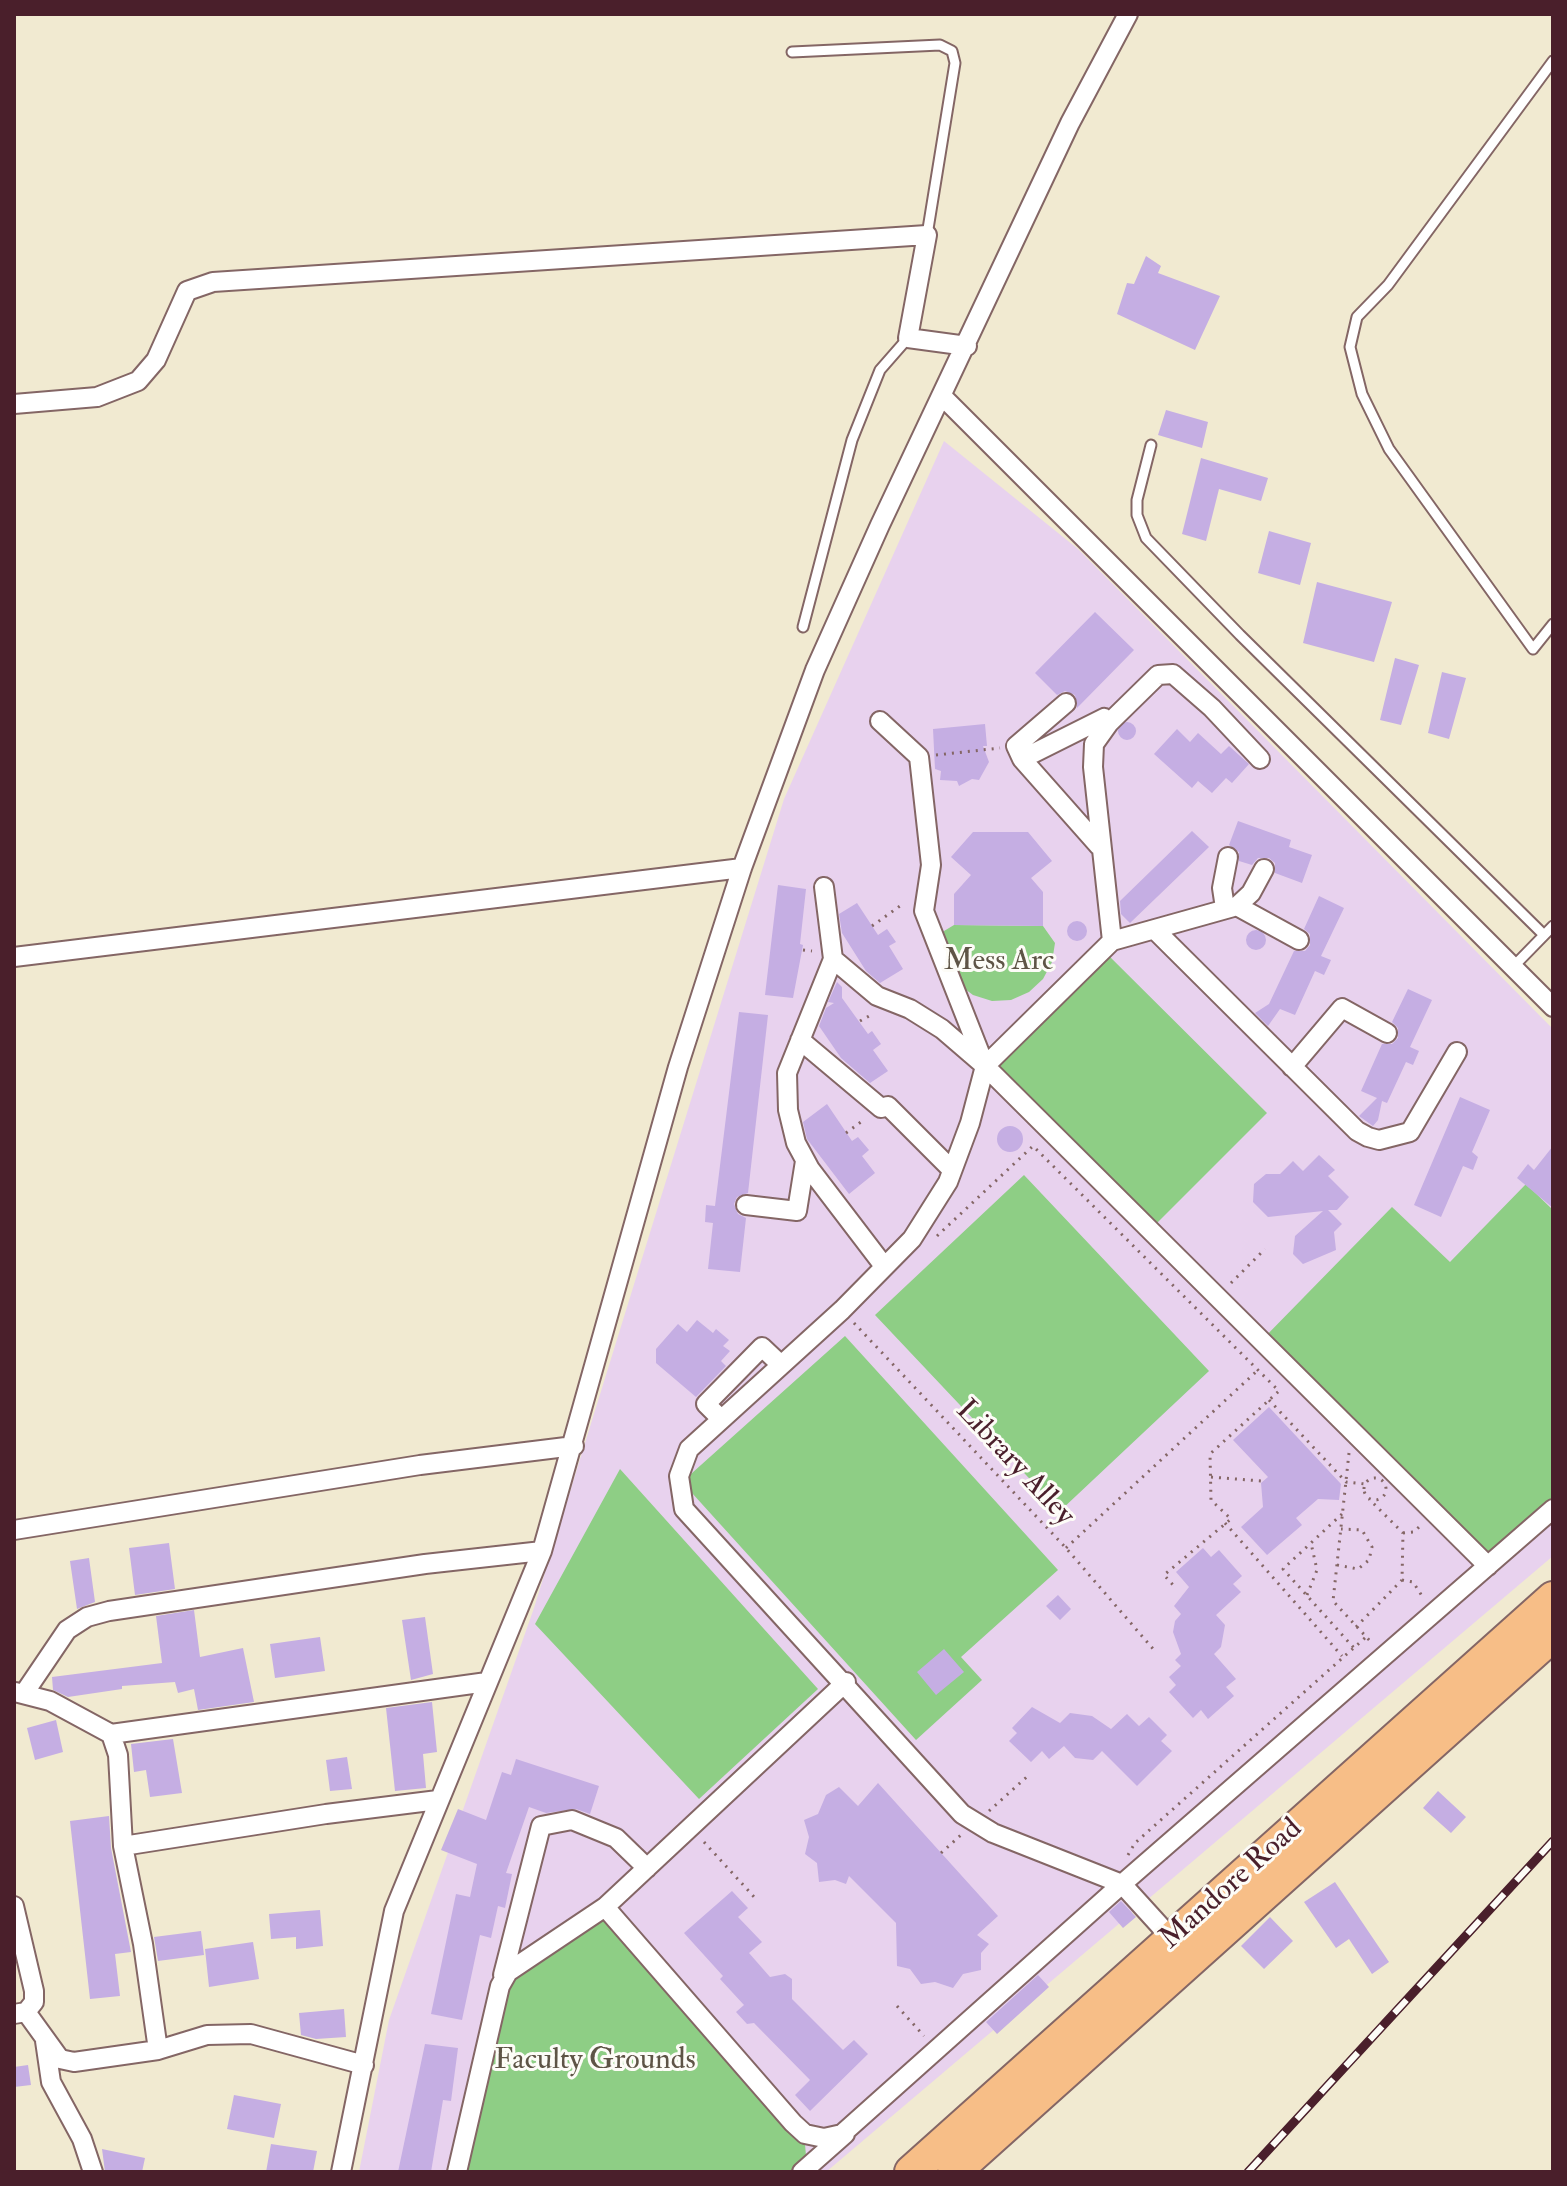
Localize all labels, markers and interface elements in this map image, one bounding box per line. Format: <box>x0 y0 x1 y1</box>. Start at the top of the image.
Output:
park label: Mess Arc <box>944 945 1054 981</box>
street label: Library Alley <box>947 1394 1081 1534</box>
street label: Mandore Road <box>1154 1812 1310 1958</box>
park label: Faculty Grounds <box>494 2044 696 2080</box>

